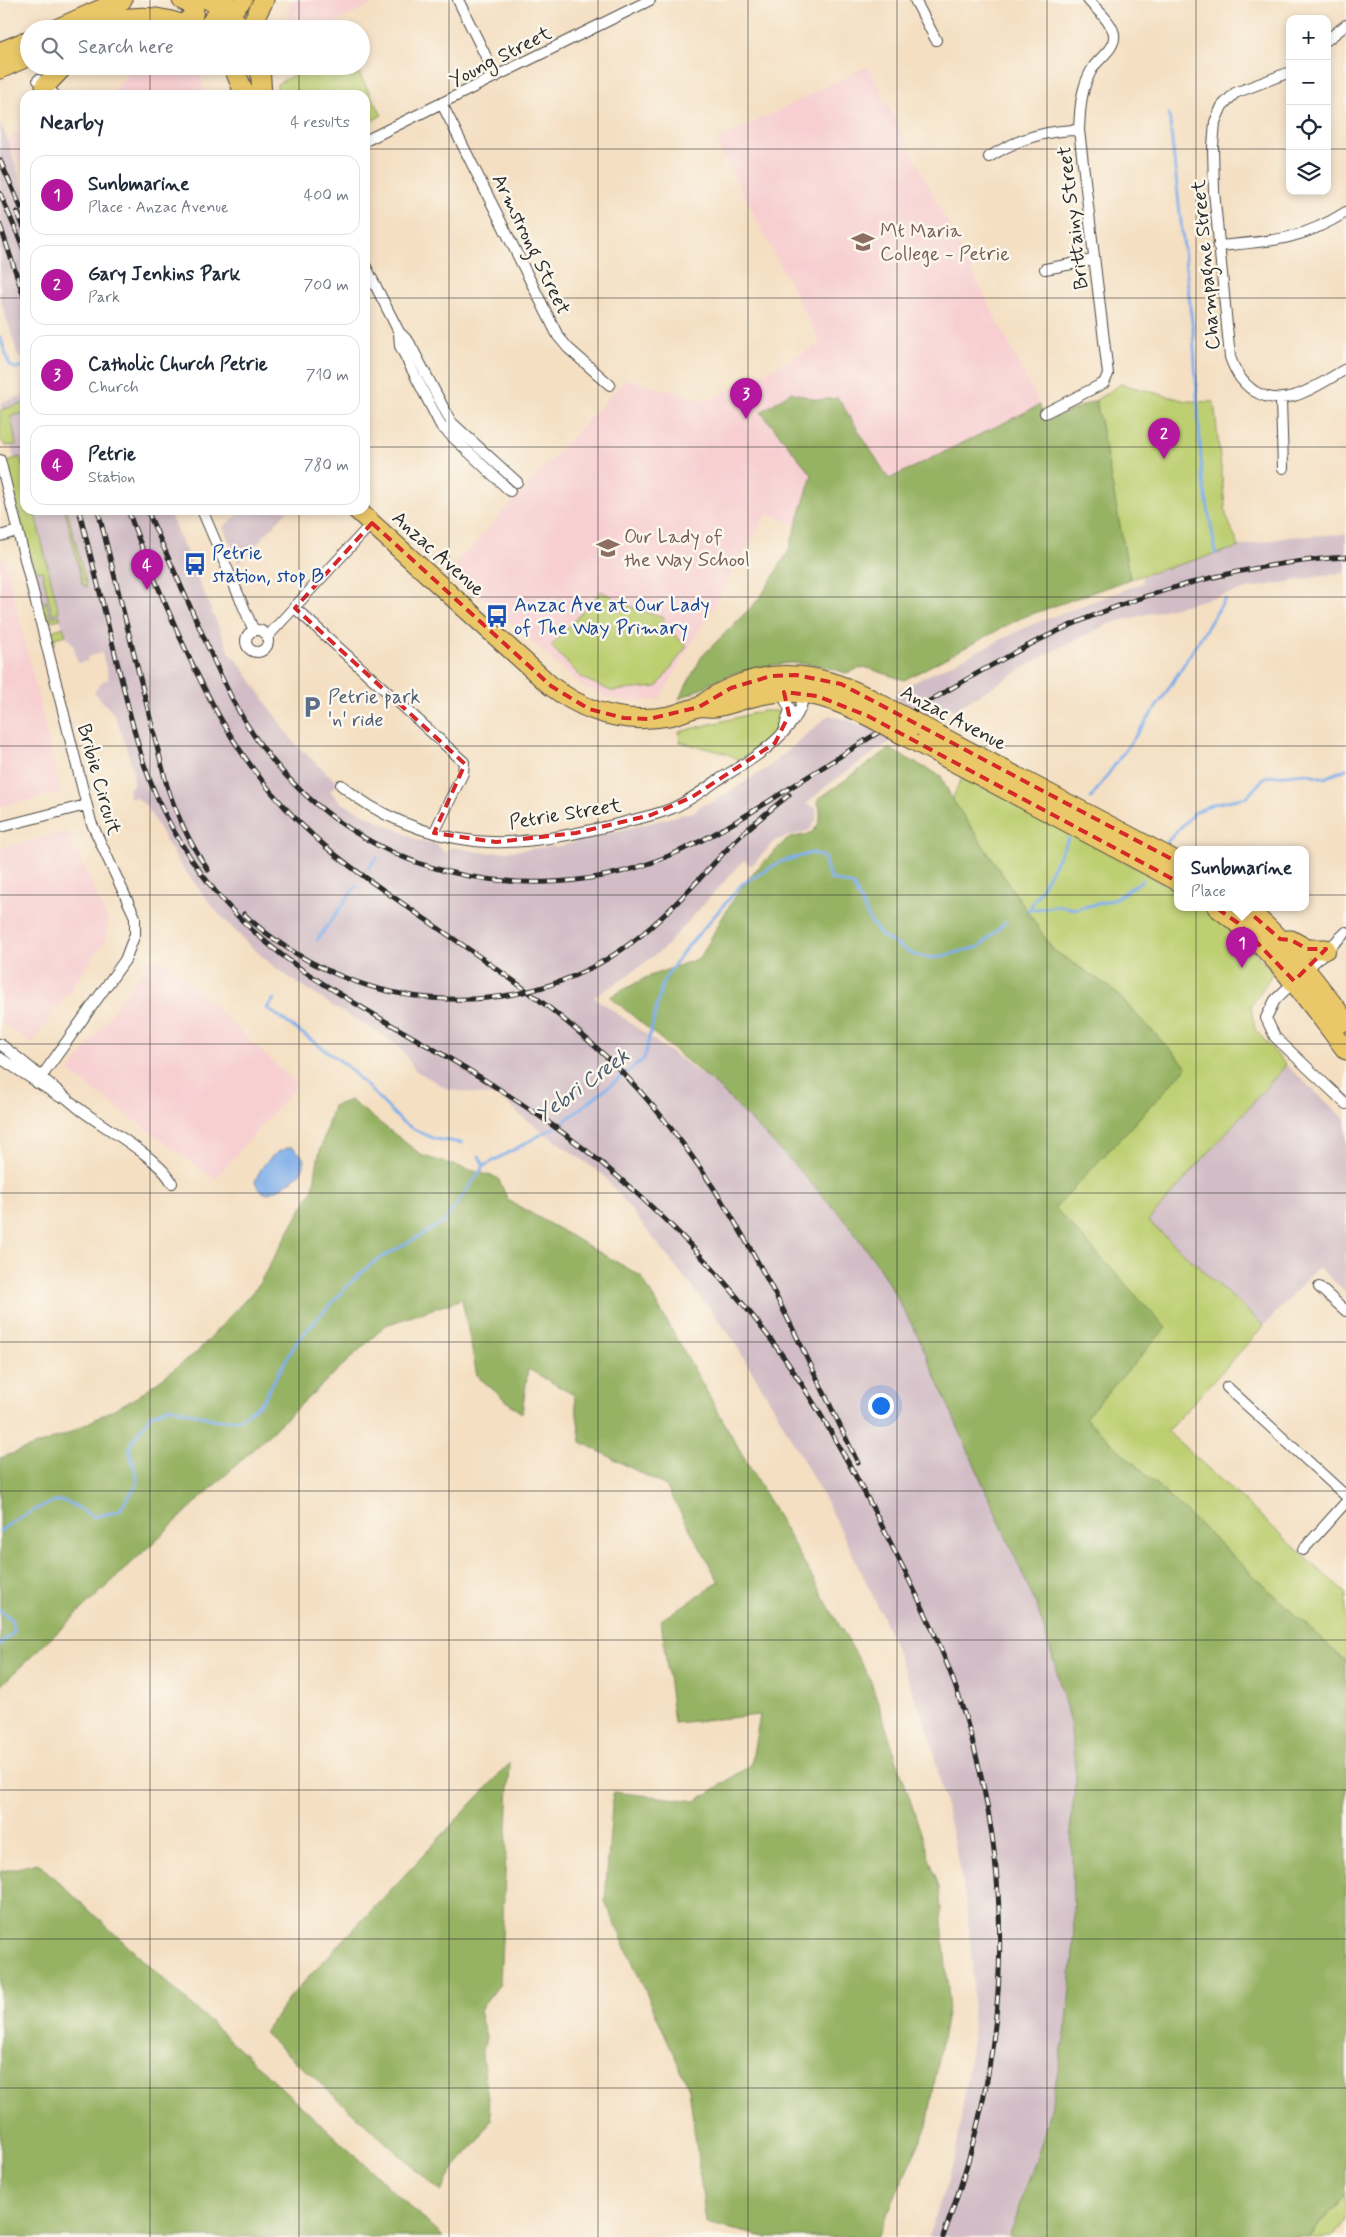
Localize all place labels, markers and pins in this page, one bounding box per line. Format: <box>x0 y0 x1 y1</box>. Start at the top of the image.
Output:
place label: Mt Maria College - Petrie <box>880 218 1010 268</box>
school or university icon: Mt Maria College - Petrie <box>850 229 876 255</box>
pin: 3 <box>730 378 762 419</box>
pin: 2 <box>1148 418 1180 459</box>
place label: Our Lady of the Way School <box>624 524 750 574</box>
school or university icon: Our Lady of the Way School <box>595 535 621 561</box>
place label: Petrie station, stop B <box>212 540 324 590</box>
pin: 4 <box>131 549 163 590</box>
bus stop icon: Petrie station, stop B <box>182 551 208 577</box>
place label: Anzac Ave at Our Lady of The Way Primary <box>514 592 710 642</box>
bus stop icon: Anzac Ave at Our Lady of The Way Primary <box>484 603 510 629</box>
place label: Petrie park 'n' ride <box>328 684 421 734</box>
parking icon: Petrie park 'n' ride <box>299 694 325 720</box>
pin: 1 <box>1226 927 1258 968</box>

